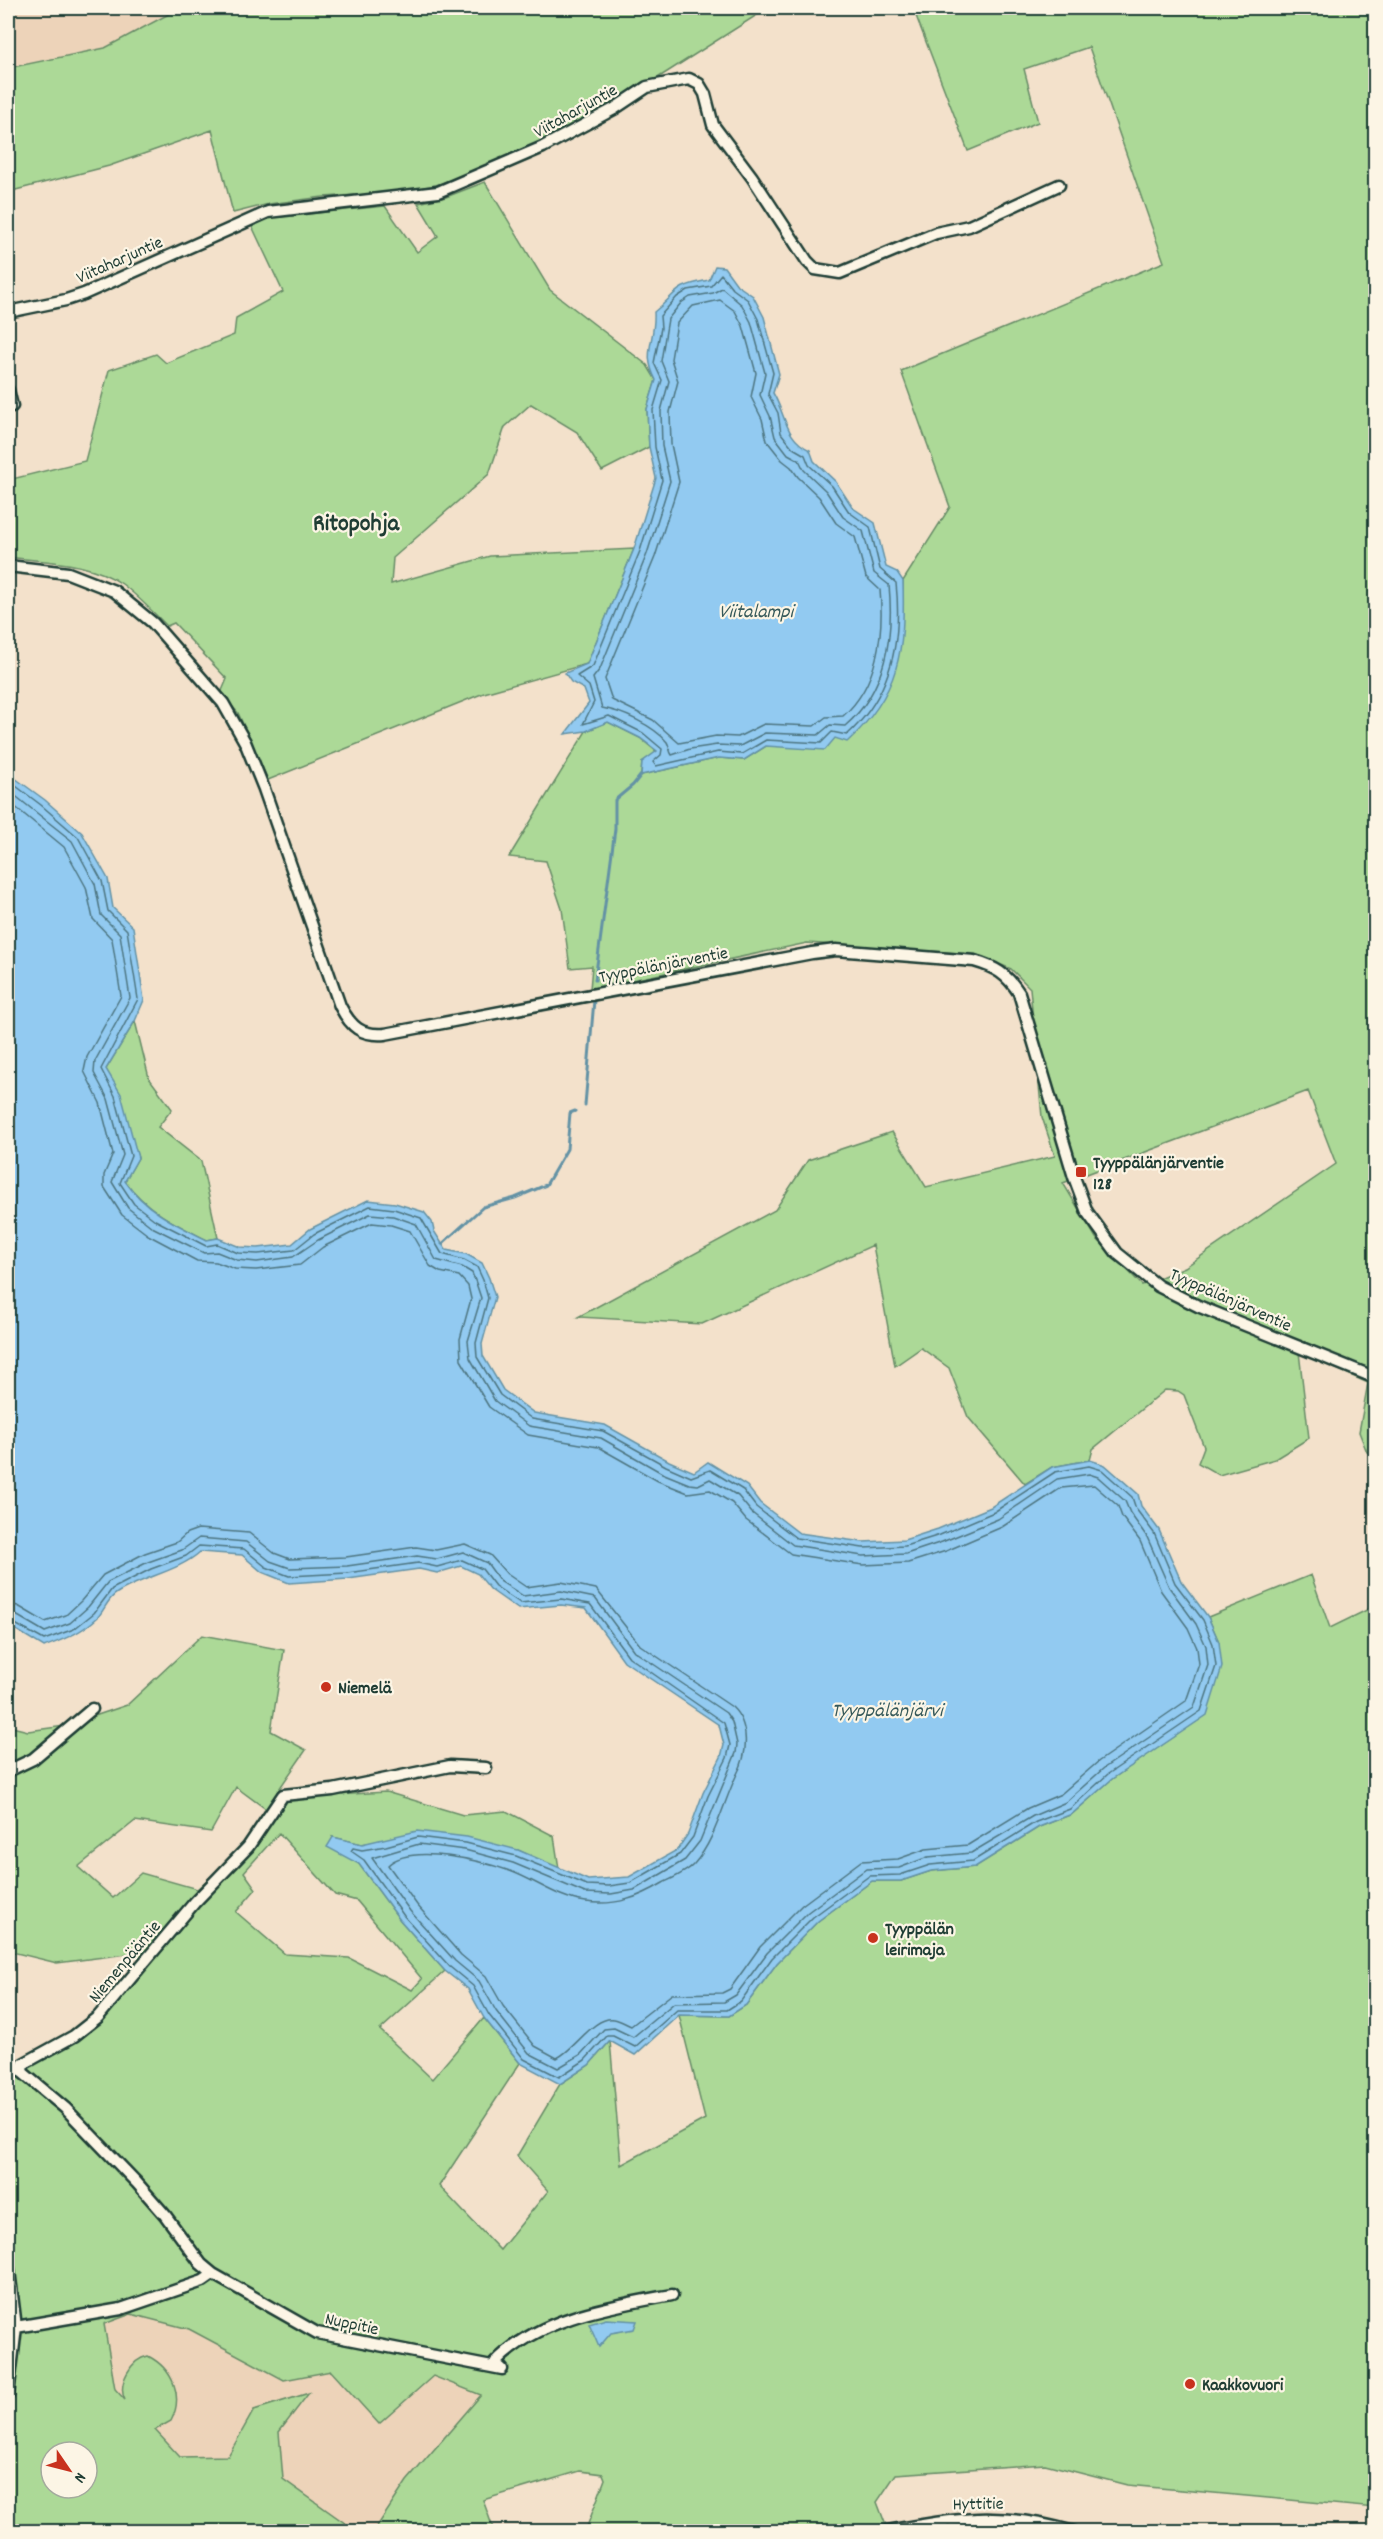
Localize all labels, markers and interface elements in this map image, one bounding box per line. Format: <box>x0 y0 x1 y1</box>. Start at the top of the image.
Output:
street label: Viitaharjuntie <box>530 79 623 146</box>
street label: Viitaharjuntie <box>73 231 167 291</box>
district label: Ritopohja <box>313 508 400 542</box>
water label: Viitalampi <box>719 599 797 627</box>
street label: Tyyppälänjärventie <box>597 942 730 991</box>
place label: Tyyppälänjärventie 128 <box>1093 1152 1224 1198</box>
marker: Tyyppälänjärventie 128 <box>1074 1165 1088 1179</box>
street label: Tyyppälänjärventie <box>1165 1263 1295 1339</box>
place label: Niemelä <box>338 1677 393 1702</box>
marker: Niemelä <box>319 1680 333 1694</box>
water label: Tyyppälänjärvi <box>831 1698 946 1726</box>
street label: Niemenpääntie <box>84 1916 168 2009</box>
place label: Tyyppälän leirimaja <box>885 1918 954 1964</box>
marker: Tyyppälän leirimaja <box>866 1931 880 1945</box>
street label: Nuppitie <box>322 2308 381 2343</box>
place label: Kaakkovuori <box>1202 2374 1284 2399</box>
marker: Kaakkovuori <box>1183 2377 1197 2391</box>
north arrow <box>39 2440 99 2500</box>
text: N <box>67 2467 91 2487</box>
street label: Hyttitie <box>952 2493 1004 2518</box>

